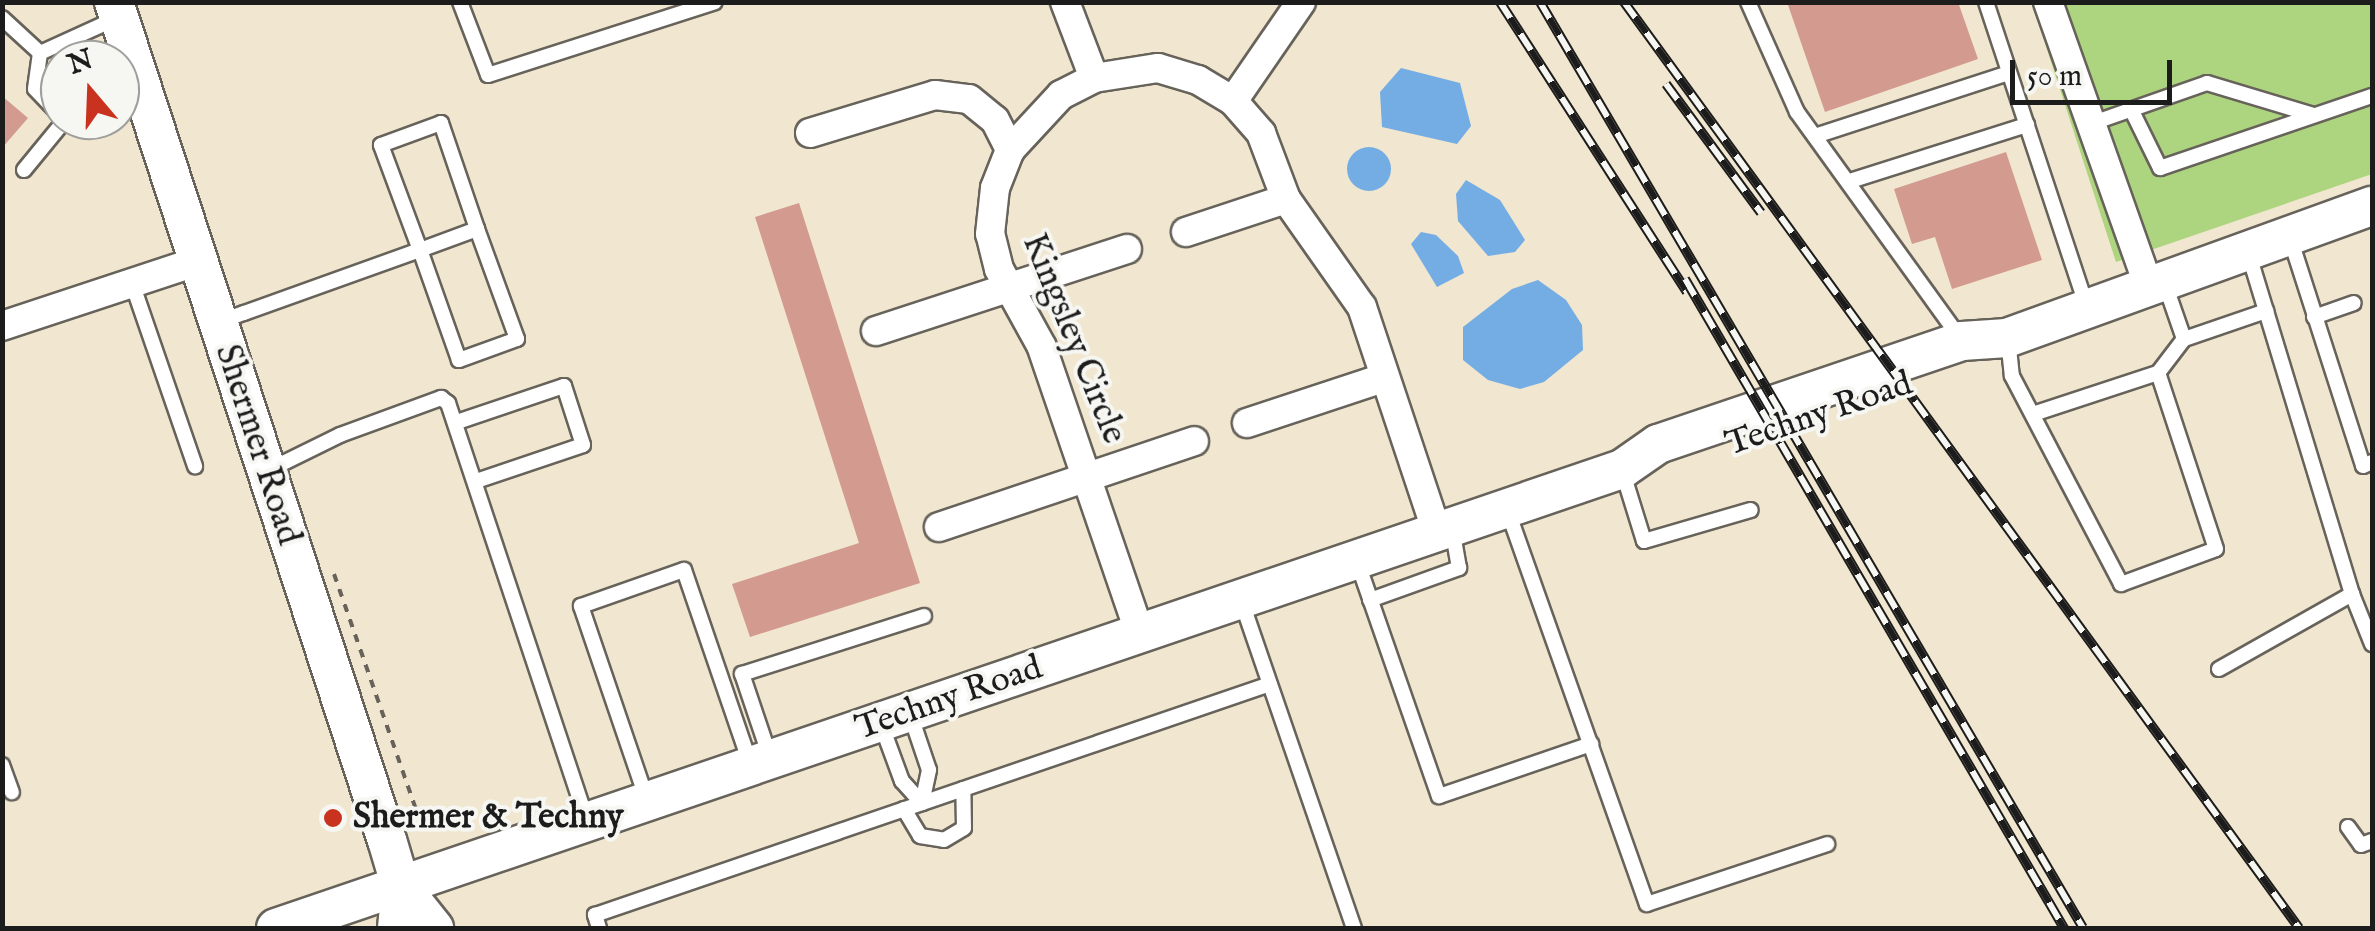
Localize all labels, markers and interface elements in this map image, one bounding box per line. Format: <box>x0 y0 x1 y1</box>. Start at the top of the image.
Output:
north arrow <box>40 40 140 140</box>
scale bar <box>2015 40 2178 102</box>
text: N <box>64 43 98 84</box>
text: 50 m <box>2027 58 2082 96</box>
street label: Kingsley Circle <box>1012 228 1134 450</box>
street label: Shermer Road <box>205 340 309 550</box>
street label: Techny Road <box>1720 363 1918 467</box>
street label: Techny Road <box>850 647 1048 751</box>
place label: Shermer & Techny <box>353 797 624 839</box>
marker: Shermer & Techny <box>322 807 344 829</box>

